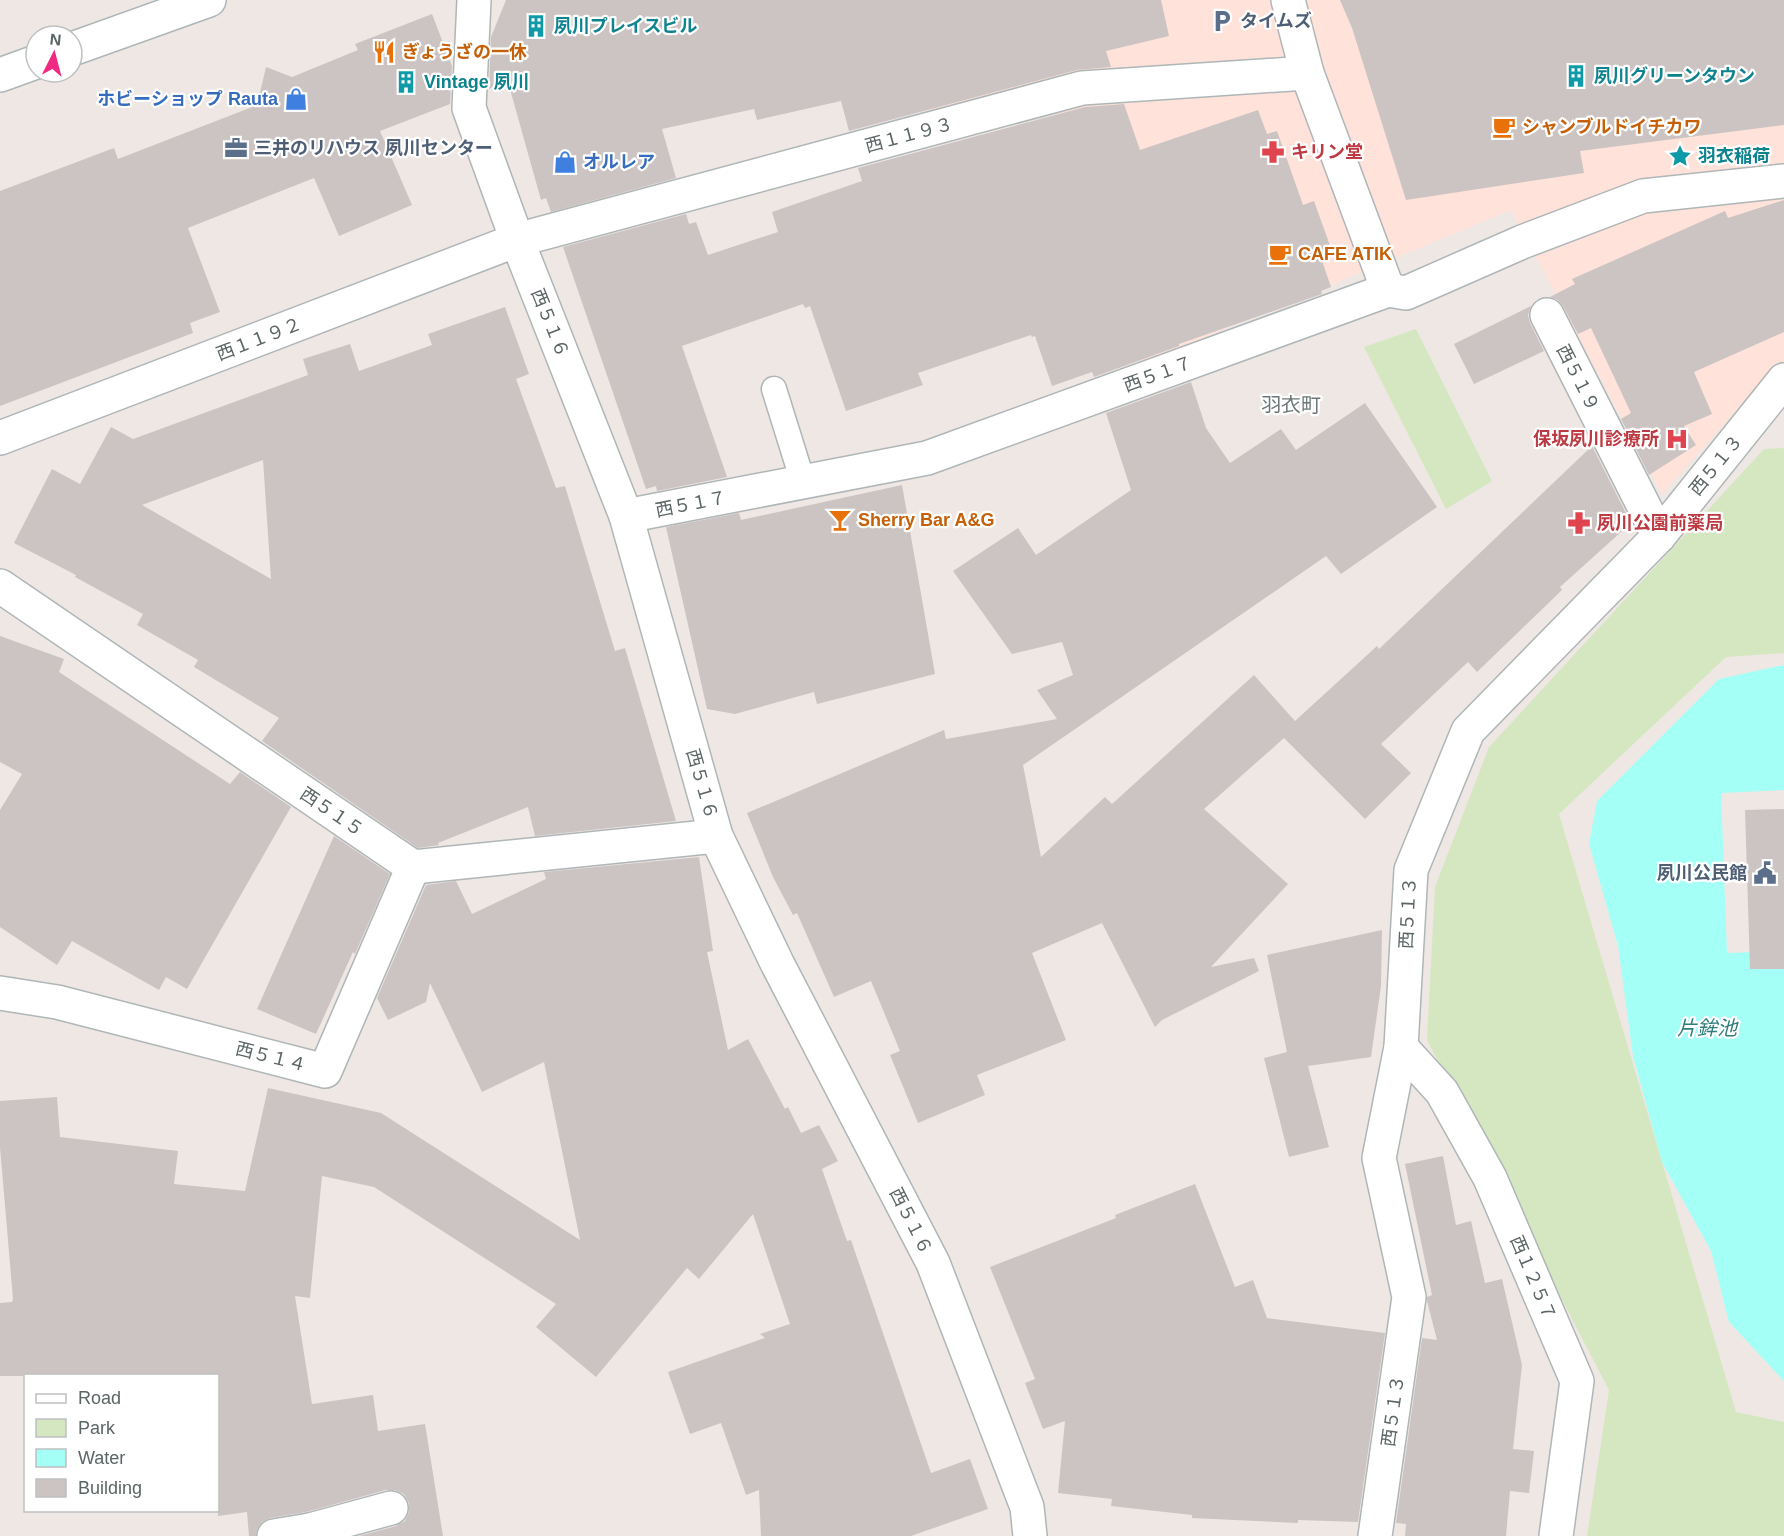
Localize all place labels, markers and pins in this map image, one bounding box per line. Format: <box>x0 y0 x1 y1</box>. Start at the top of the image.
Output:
parking icon: タイムズ <box>1209 8 1235 34</box>
place label: タイムズ <box>1240 11 1312 31</box>
building icon: 夙川プレイスビル <box>523 13 549 39</box>
place label: 夙川プレイスビル <box>554 16 697 36</box>
restaurant icon: ぎょうざの一休 <box>371 39 397 65</box>
place label: ぎょうざの一休 <box>402 42 527 62</box>
building icon: 夙川グリーンタウン <box>1563 63 1589 89</box>
place label: 夙川グリーンタウン <box>1594 66 1755 86</box>
building icon: Vintage 夙川 <box>393 69 419 95</box>
place label: Vintage 夙川 <box>424 72 530 92</box>
shop icon: ホビーショップ Rauta <box>283 86 309 112</box>
place label: ホビーショップ Rauta <box>97 89 279 109</box>
cafe icon: シャンブルドイチカワ <box>1491 114 1517 140</box>
place label: シャンブルドイチカワ <box>1522 117 1701 137</box>
office icon: 三井のリハウス 夙川センター <box>223 135 249 161</box>
place label: 三井のリハウス 夙川センター <box>254 138 493 158</box>
pharmacy icon: キリン堂 <box>1260 139 1286 165</box>
place label: キリン堂 <box>1291 142 1363 162</box>
place icon: 羽衣稲荷 <box>1667 143 1693 169</box>
place label: 羽衣稲荷 <box>1698 146 1770 166</box>
shop icon: オルレア <box>552 149 578 175</box>
place label: オルレア <box>583 152 655 172</box>
cafe icon: CAFE ATIK <box>1267 241 1293 267</box>
place label: CAFE ATIK <box>1298 244 1392 264</box>
hospital icon: 保坂夙川診療所 <box>1664 426 1690 452</box>
place label: 保坂夙川診療所 <box>1533 429 1659 449</box>
bar icon: Sherry Bar A&G <box>827 507 853 533</box>
place label: Sherry Bar A&G <box>858 510 994 530</box>
pharmacy icon: 夙川公園前薬局 <box>1566 510 1592 536</box>
place label: 夙川公園前薬局 <box>1597 513 1723 533</box>
public building icon: 夙川公民館 <box>1752 860 1778 886</box>
place label: 夙川公民館 <box>1657 863 1747 883</box>

